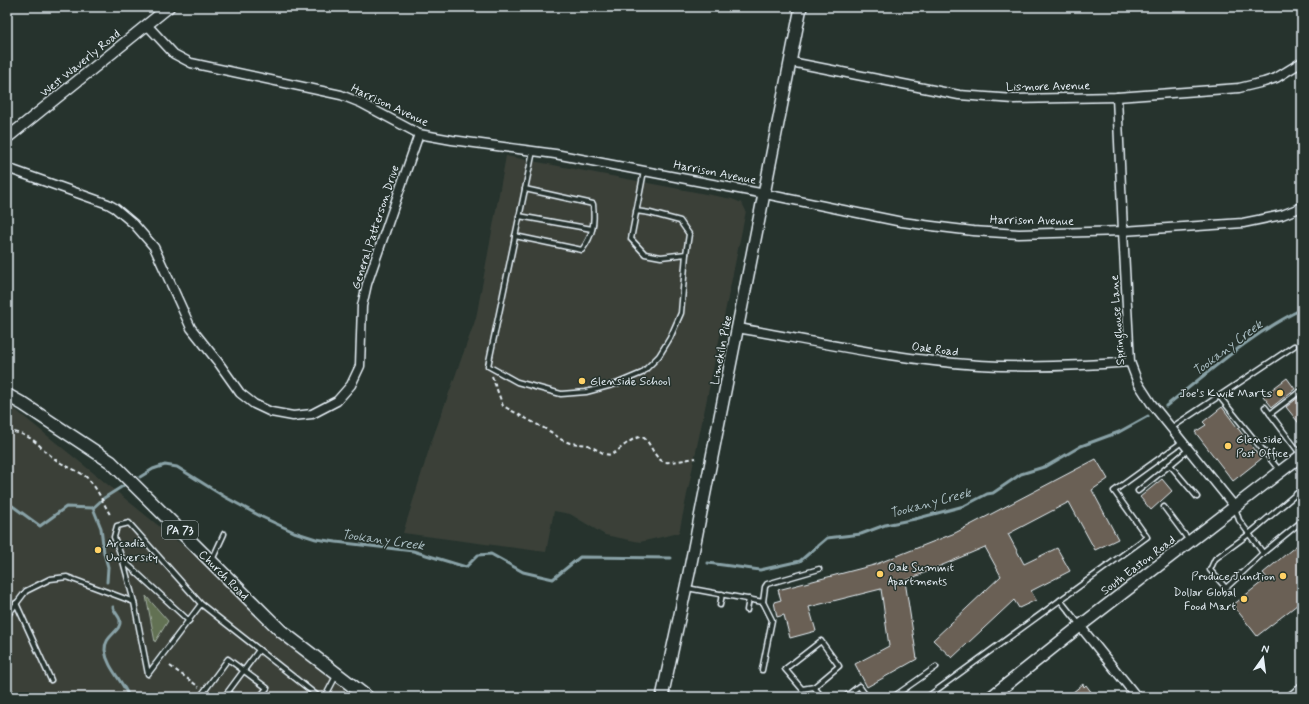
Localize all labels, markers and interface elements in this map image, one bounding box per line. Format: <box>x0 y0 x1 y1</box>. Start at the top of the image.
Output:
street label: West Waverly Road <box>37 26 124 101</box>
street label: Lismore Avenue <box>1006 78 1090 96</box>
street label: Harrison Avenue <box>348 81 431 131</box>
street label: Harrison Avenue <box>672 157 758 189</box>
street label: General Patterson Drive <box>348 163 404 291</box>
street label: Harrison Avenue <box>990 212 1074 230</box>
street label: Springhouse Lane <box>1107 274 1130 366</box>
street label: Limekiln Pike <box>707 314 737 386</box>
water label: Tookany Creek <box>1190 315 1267 380</box>
street label: Oak Road <box>911 339 959 361</box>
place label: Glenside School <box>590 374 671 390</box>
marker: Glenside School <box>577 376 587 386</box>
place label: Joe's Kwik Marts <box>1180 386 1272 402</box>
marker: Joe's Kwik Marts <box>1275 388 1285 398</box>
place label: Glenside Post Office <box>1236 432 1288 462</box>
marker: Glenside Post Office <box>1223 441 1233 451</box>
water label: Tookany Creek <box>888 484 974 522</box>
road number: PA 73 <box>162 521 198 539</box>
water label: Tookany Creek <box>340 526 427 555</box>
street label: South Easton Road <box>1098 532 1179 599</box>
place label: Arcadia University <box>106 536 158 566</box>
marker: Arcadia University <box>93 545 103 555</box>
street label: Church Road <box>195 547 252 604</box>
place label: Oak Summit Apartments <box>888 560 954 590</box>
marker: Oak Summit Apartments <box>875 569 885 579</box>
place label: Produce Junction <box>1191 569 1275 585</box>
marker: Produce Junction <box>1278 571 1288 581</box>
place label: Dollar Global Food Mart <box>1173 585 1237 615</box>
marker: Dollar Global Food Mart <box>1239 594 1249 604</box>
north arrow <box>1243 638 1283 678</box>
text: N <box>1260 642 1270 657</box>

